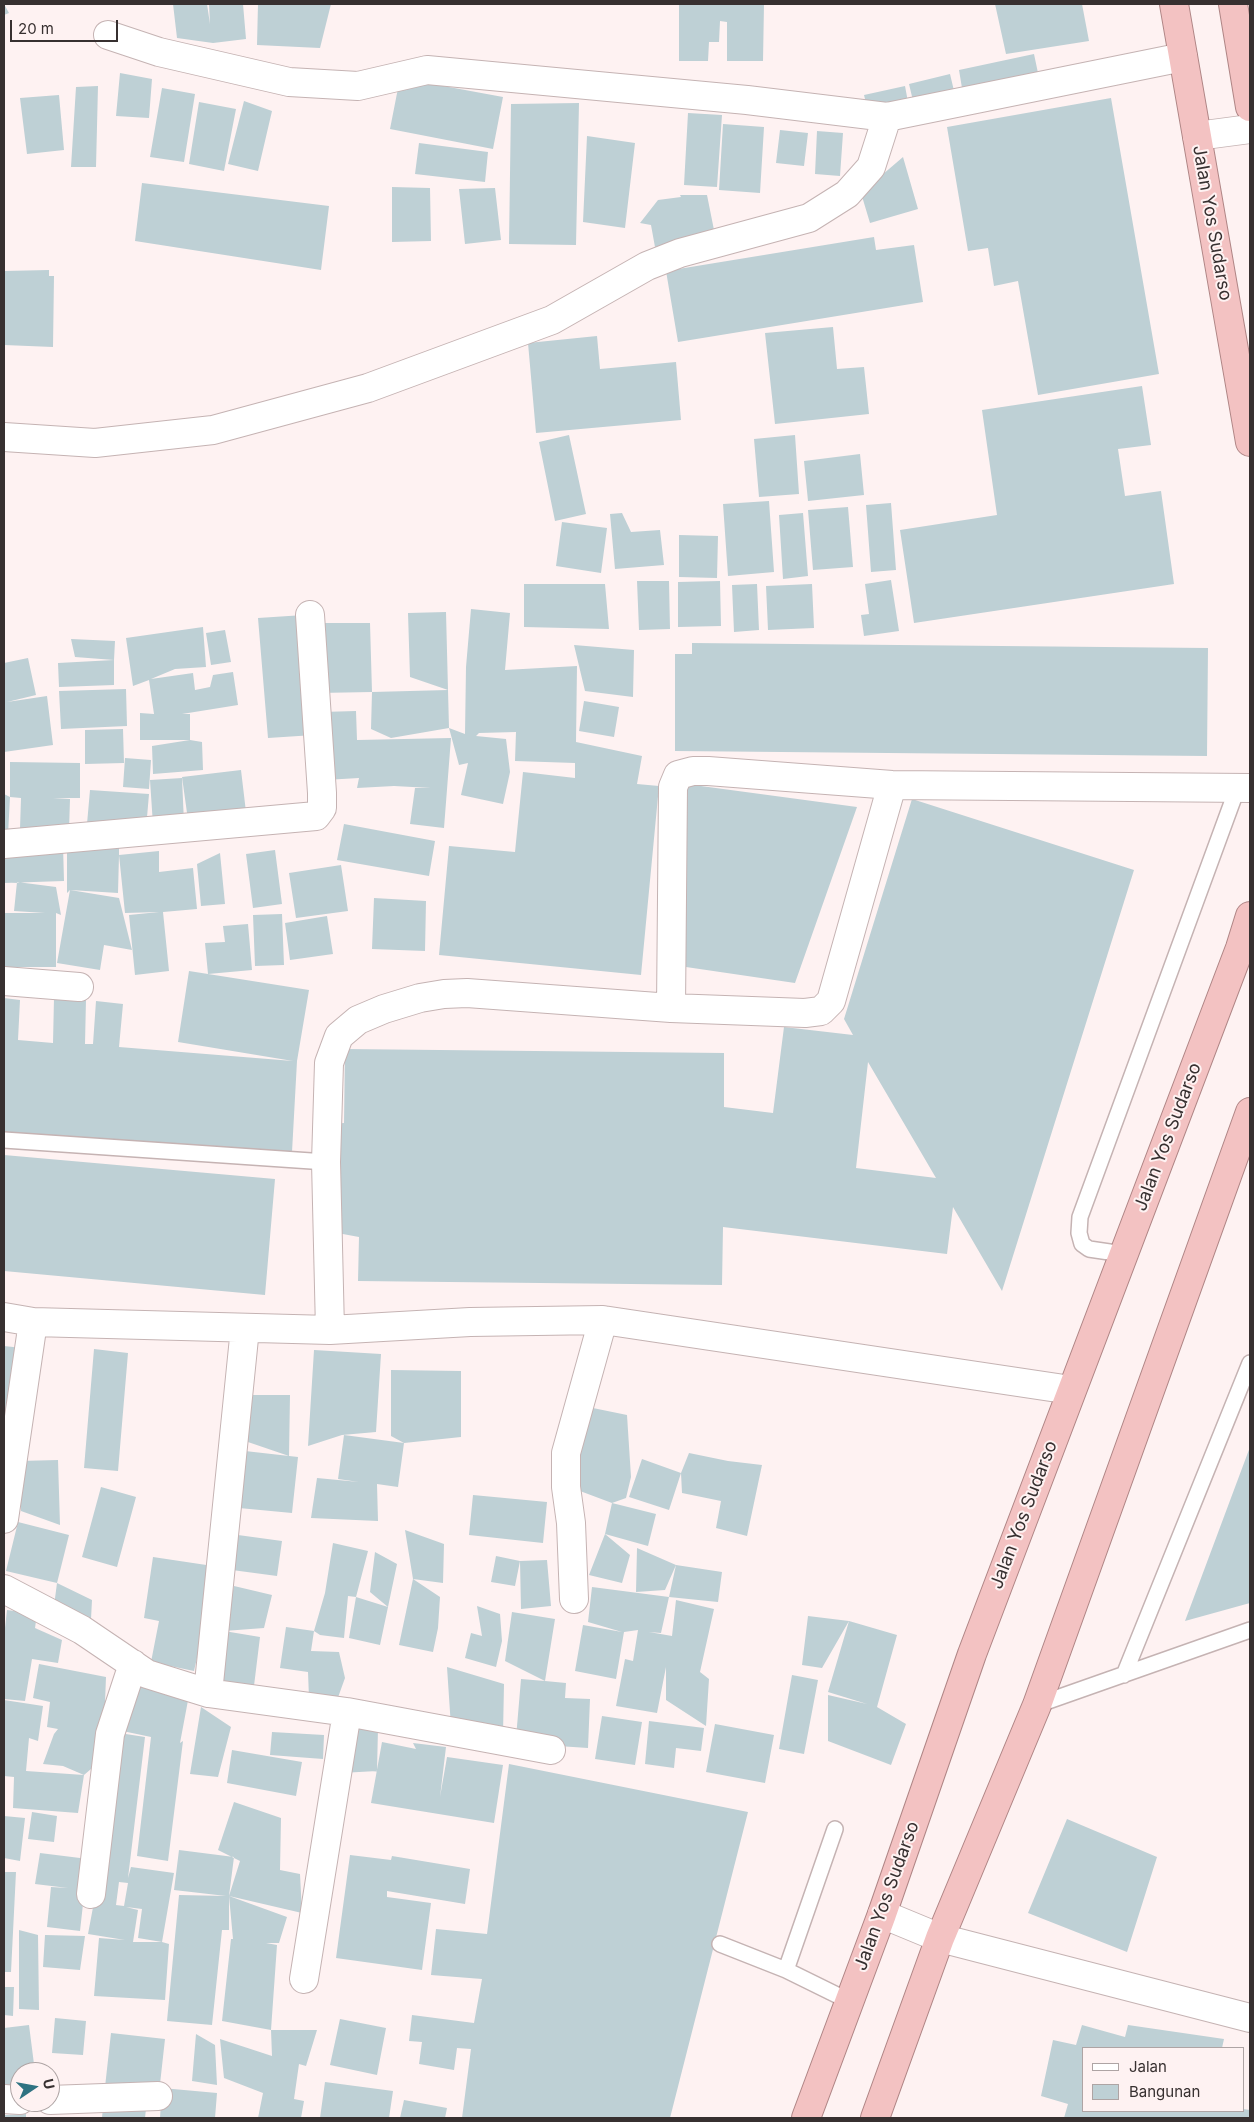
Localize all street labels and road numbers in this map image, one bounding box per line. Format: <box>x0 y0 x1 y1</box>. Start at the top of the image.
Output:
street label: Jalan Yos Sudarso <box>1188 144 1236 302</box>
street label: Jalan Yos Sudarso <box>1130 1060 1206 1214</box>
street label: Jalan Yos Sudarso <box>986 1438 1062 1592</box>
street label: Jalan Yos Sudarso <box>850 1818 924 1974</box>

